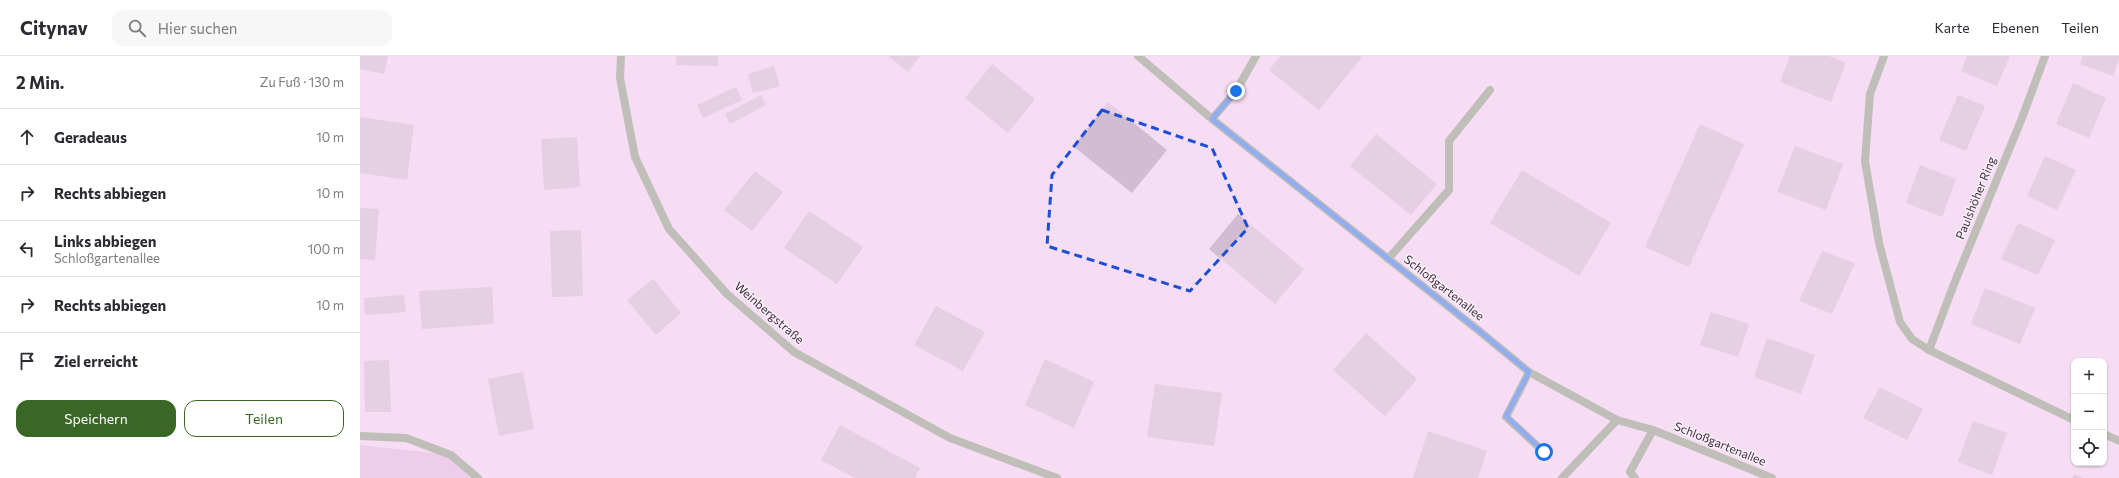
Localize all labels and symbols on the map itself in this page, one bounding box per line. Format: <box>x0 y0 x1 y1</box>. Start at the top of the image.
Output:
route end <box>1227 82 1245 100</box>
street label: Paulshöher Ring <box>1952 154 1998 241</box>
street label: Schloßgartenallee <box>1402 252 1487 323</box>
street label: Weinbergstraße <box>732 278 807 346</box>
street label: Schloßgartenallee <box>1672 418 1768 468</box>
route start <box>1535 443 1553 461</box>

